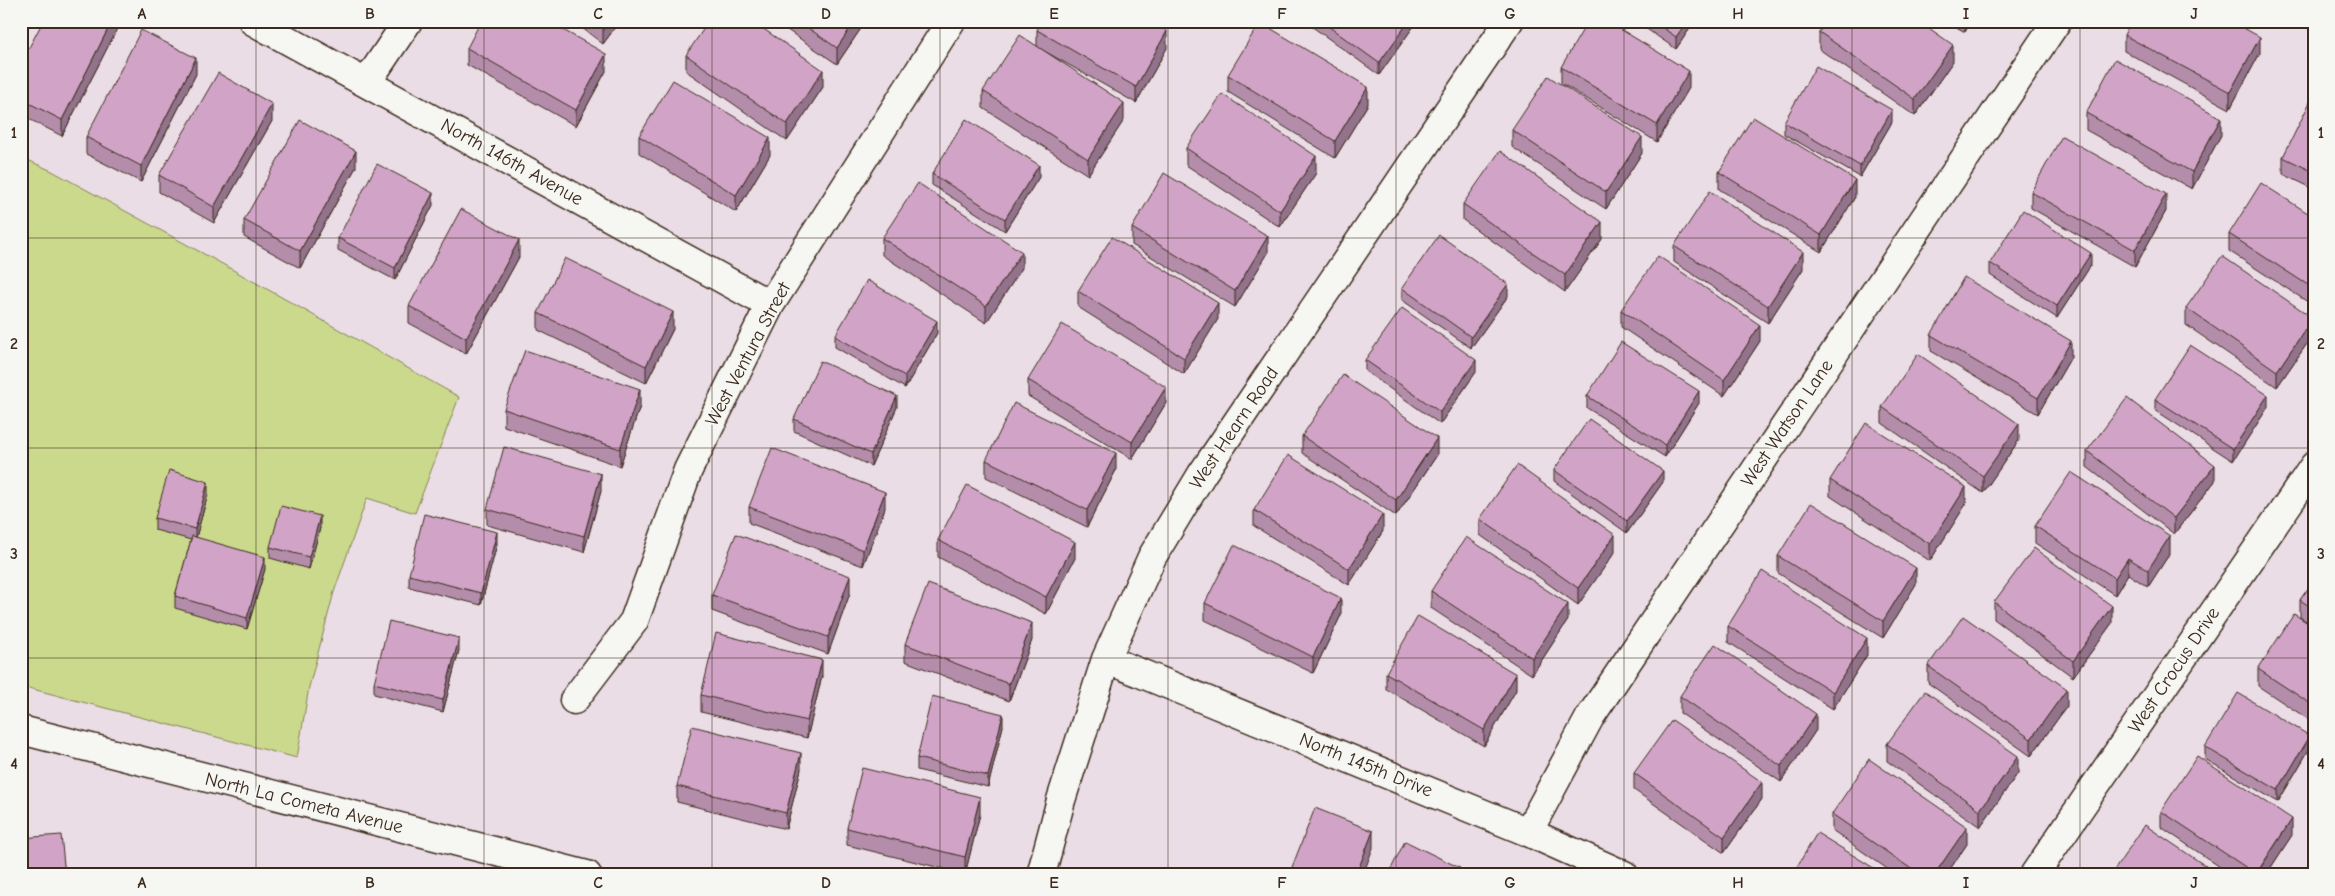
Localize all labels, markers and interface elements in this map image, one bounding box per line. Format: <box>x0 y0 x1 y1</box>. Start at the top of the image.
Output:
text: A <box>138 5 147 23</box>
text: B <box>365 5 375 23</box>
text: C <box>593 5 603 23</box>
text: D <box>821 5 831 23</box>
text: E <box>1049 5 1059 23</box>
text: F <box>1277 5 1287 23</box>
text: G <box>1504 5 1516 23</box>
text: H <box>1732 5 1744 23</box>
text: I <box>1963 5 1969 23</box>
text: J <box>2190 5 2198 23</box>
street label: North 146th Avenue <box>437 114 587 210</box>
text: 1 <box>11 124 17 142</box>
text: 1 <box>2318 124 2324 142</box>
street label: West Ventura Street <box>701 278 795 430</box>
text: 2 <box>10 335 18 353</box>
text: 2 <box>2317 335 2325 353</box>
street label: West Watson Lane <box>1736 355 1838 491</box>
street label: West Hearn Road <box>1185 363 1283 493</box>
text: 3 <box>10 545 18 563</box>
text: 3 <box>2317 545 2325 563</box>
street label: West Crocus Drive <box>2124 603 2224 737</box>
street label: North 145th Drive <box>1296 728 1436 802</box>
text: 4 <box>10 755 18 773</box>
text: 4 <box>2317 755 2325 773</box>
street label: North La Cometa Avenue <box>203 768 405 838</box>
text: A <box>138 874 147 892</box>
text: B <box>365 874 375 892</box>
text: C <box>593 874 603 892</box>
text: D <box>821 874 831 892</box>
text: E <box>1049 874 1059 892</box>
text: F <box>1277 874 1287 892</box>
text: G <box>1504 874 1516 892</box>
text: H <box>1732 874 1744 892</box>
text: I <box>1963 874 1969 892</box>
text: J <box>2190 874 2198 892</box>

